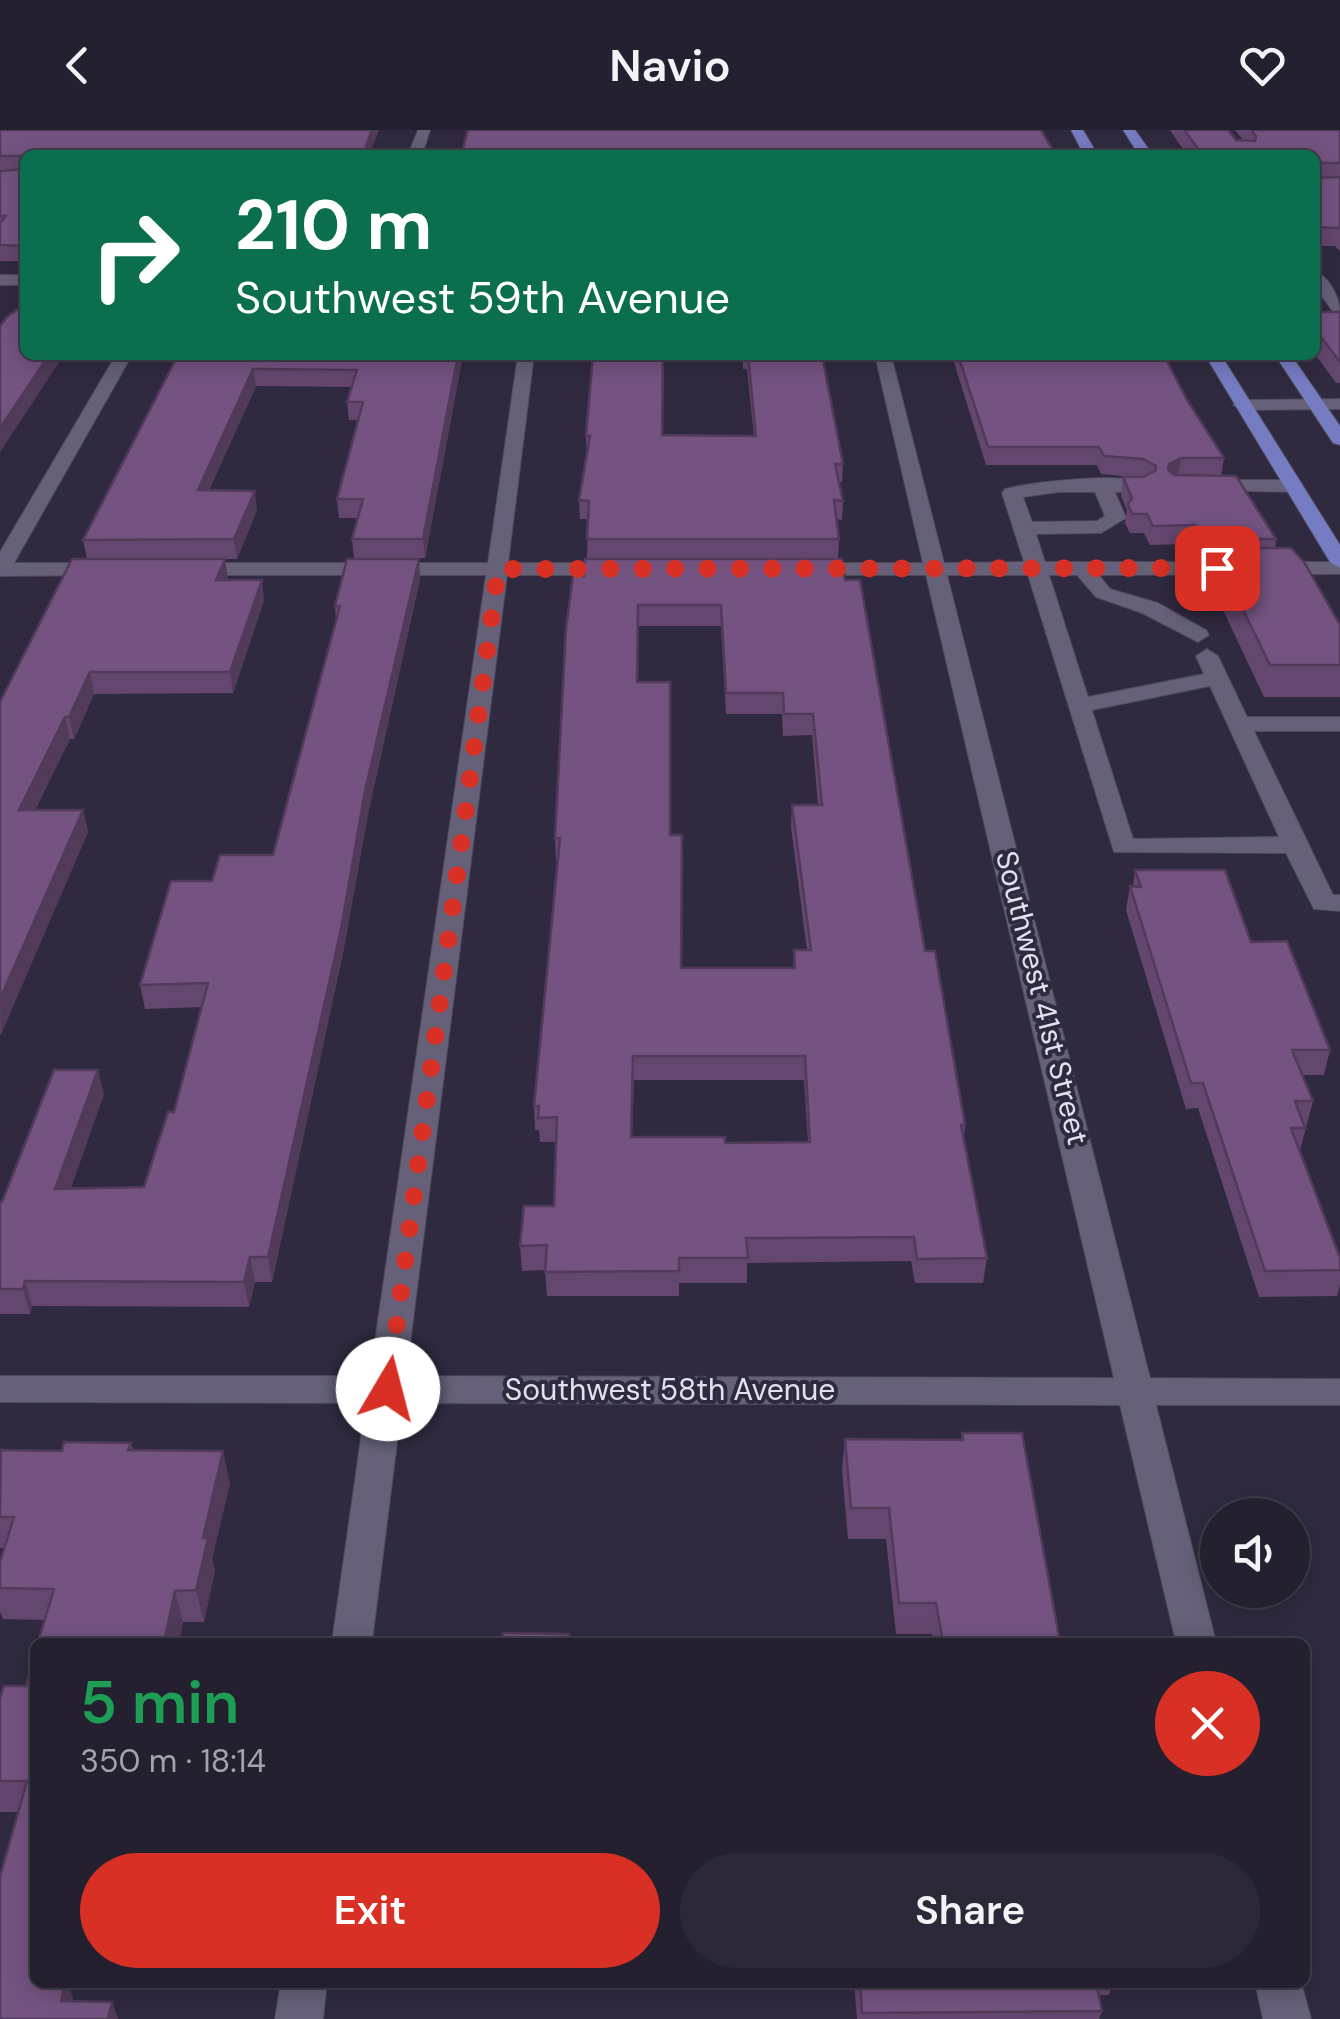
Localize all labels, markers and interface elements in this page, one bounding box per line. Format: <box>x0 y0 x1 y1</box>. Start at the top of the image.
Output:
text: Navio <box>609 36 731 95</box>
icon: back <box>50 38 105 93</box>
icon: heart <box>1235 38 1290 93</box>
text: 210 m <box>235 180 432 271</box>
icon: right <box>70 190 200 320</box>
text: Southwest 59th Avenue <box>235 268 730 327</box>
pin <box>1175 526 1260 611</box>
icon: arrive <box>1190 541 1245 596</box>
street label: Southwest 41st Street <box>987 847 1098 1149</box>
position arrow <box>336 1337 440 1441</box>
street label: Southwest 58th Avenue <box>505 1370 835 1409</box>
map controls <box>1200 1498 1310 1608</box>
button: sound <box>1200 1498 1310 1608</box>
text: 5 min <box>80 1663 239 1742</box>
button: close <box>1155 1671 1260 1776</box>
text: 350 m · 18:14 <box>80 1740 266 1782</box>
button: Exit <box>80 1853 660 1968</box>
button: Share <box>680 1853 1260 1968</box>

